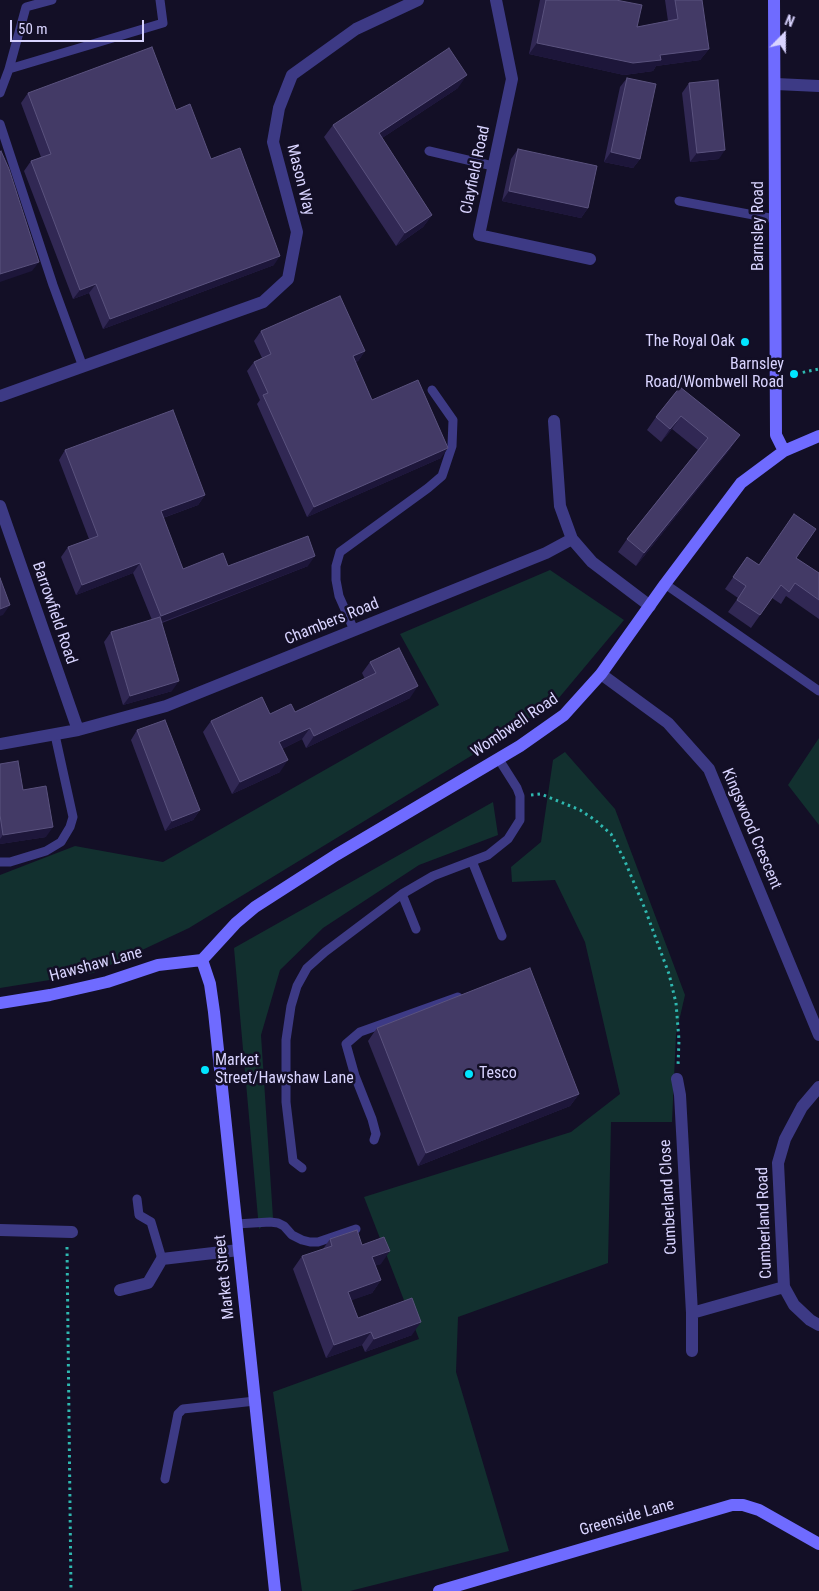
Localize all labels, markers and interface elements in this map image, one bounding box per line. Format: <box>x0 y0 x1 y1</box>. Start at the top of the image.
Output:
scale bar <box>12 10 146 42</box>
north arrow <box>759 10 809 60</box>
text: N <box>783 12 797 30</box>
text: 50 m <box>18 20 48 38</box>
street label: Clayfield Road <box>457 124 495 216</box>
street label: Mason Way <box>282 142 318 218</box>
street label: Barnsley Road <box>749 181 769 271</box>
place label: The Royal Oak <box>645 332 735 352</box>
marker: The Royal Oak <box>739 336 751 348</box>
place label: Barnsley Road/Wombwell Road <box>645 355 784 393</box>
marker: Barnsley Road/Wombwell Road <box>788 368 800 380</box>
street label: Barrowfield Road <box>27 559 81 667</box>
street label: Chambers Road <box>282 594 382 650</box>
street label: Wombwell Road <box>468 690 562 762</box>
street label: Kingswood Crescent <box>717 766 785 892</box>
street label: Hawshaw Lane <box>48 943 144 987</box>
place label: Market Street/Hawshaw Lane <box>215 1051 354 1089</box>
marker: Market Street/Hawshaw Lane <box>199 1064 211 1076</box>
place label: Tesco <box>479 1064 517 1084</box>
marker: Tesco <box>463 1068 475 1080</box>
street label: Cumberland Close <box>656 1139 682 1255</box>
street label: Cumberland Road <box>753 1167 777 1279</box>
street label: Market Street <box>211 1234 239 1320</box>
street label: Greenside Lane <box>577 1495 677 1541</box>

